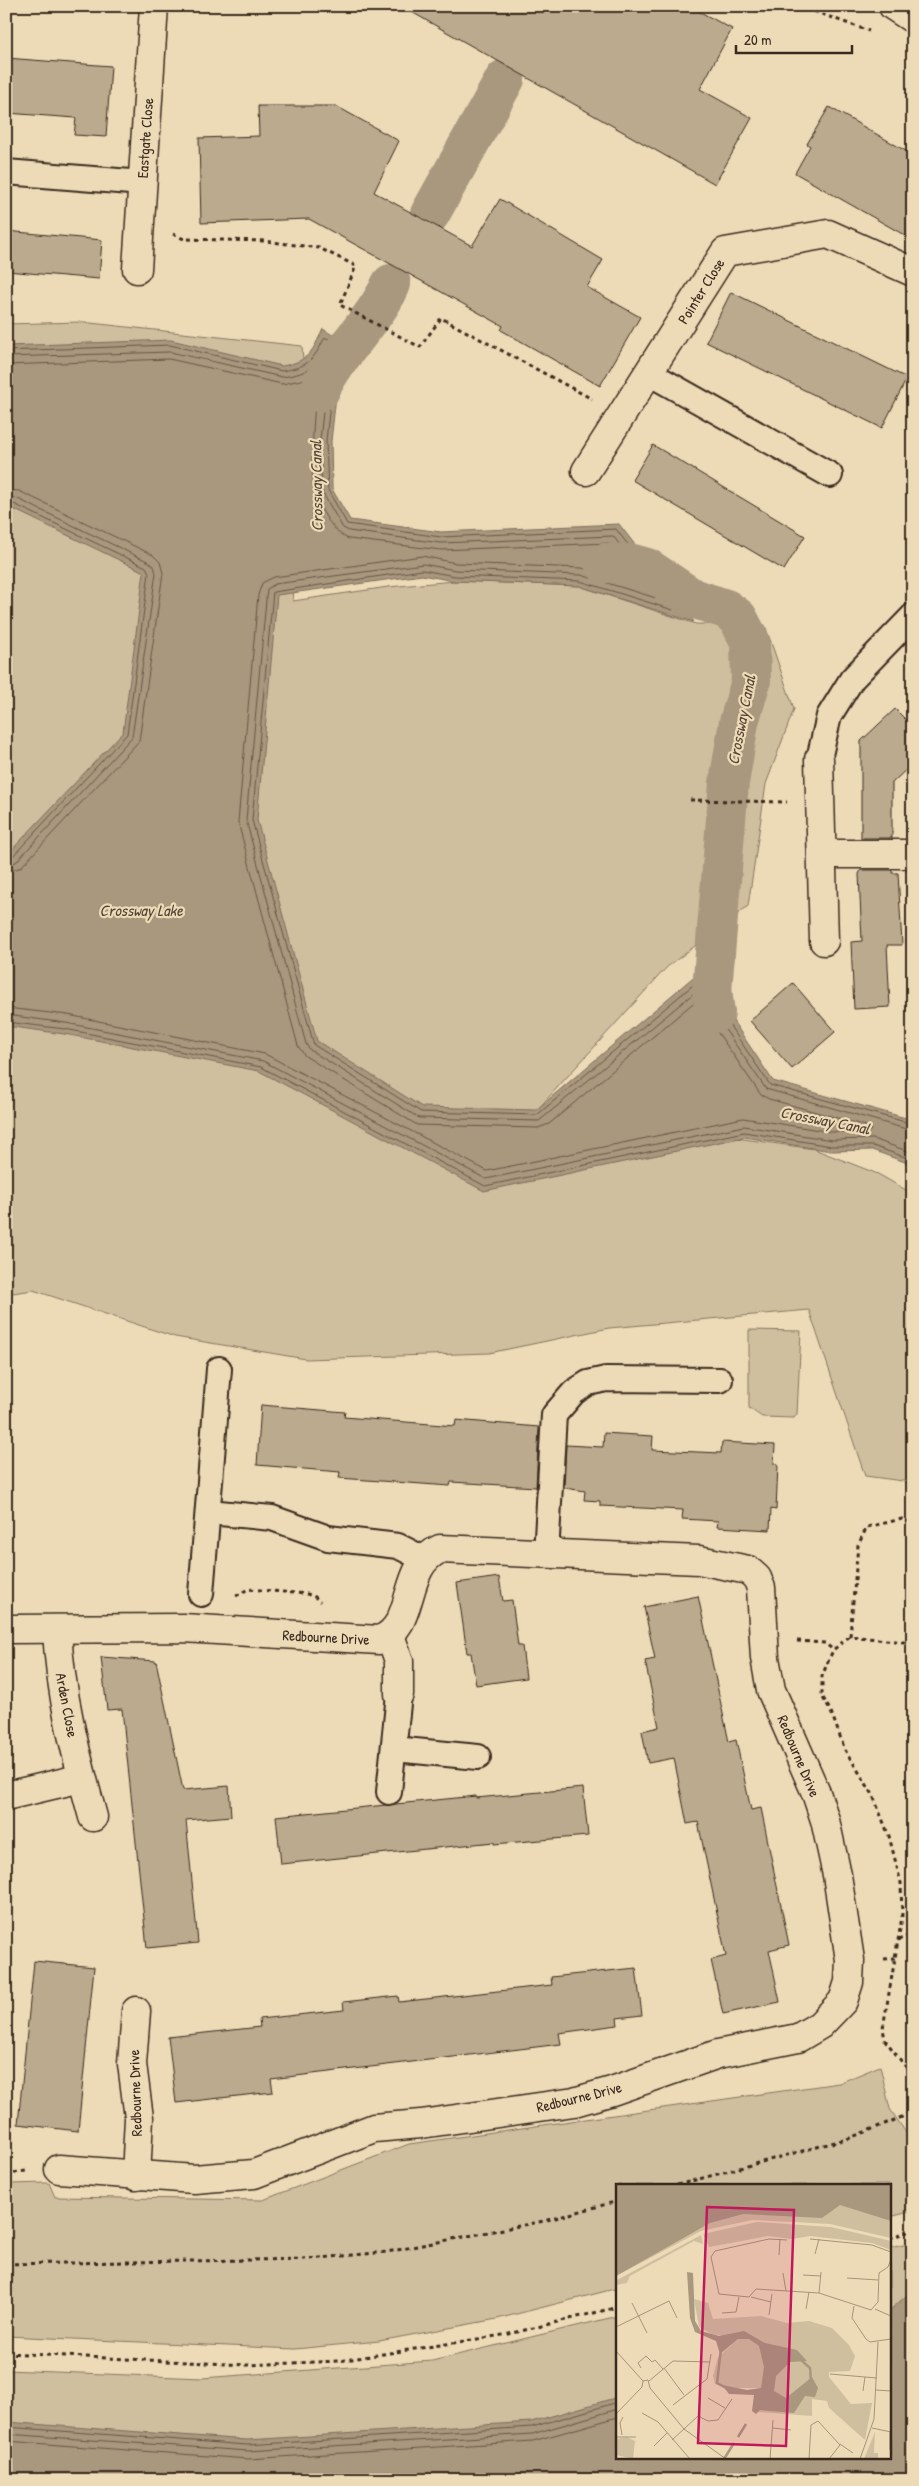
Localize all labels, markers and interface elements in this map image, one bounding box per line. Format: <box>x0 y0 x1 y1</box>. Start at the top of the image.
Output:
scale bar <box>736 22 853 54</box>
text: 20 m <box>744 29 771 50</box>
street label: Eastgate Close <box>132 97 158 179</box>
street label: Pointer Close <box>673 254 729 328</box>
water label: Crossway Canal <box>304 440 328 531</box>
water label: Crossway Canal <box>722 673 761 767</box>
water label: Crossway Lake <box>99 899 183 921</box>
water label: Crossway Canal <box>778 1101 872 1140</box>
street label: Redbourne Drive <box>282 1624 370 1650</box>
street label: Arden Close <box>50 1671 84 1739</box>
street label: Redbourne Drive <box>772 1712 826 1800</box>
street label: Redbourne Drive <box>123 2049 147 2137</box>
street label: Redbourne Drive <box>534 2076 624 2118</box>
inset map <box>616 2184 892 2458</box>

